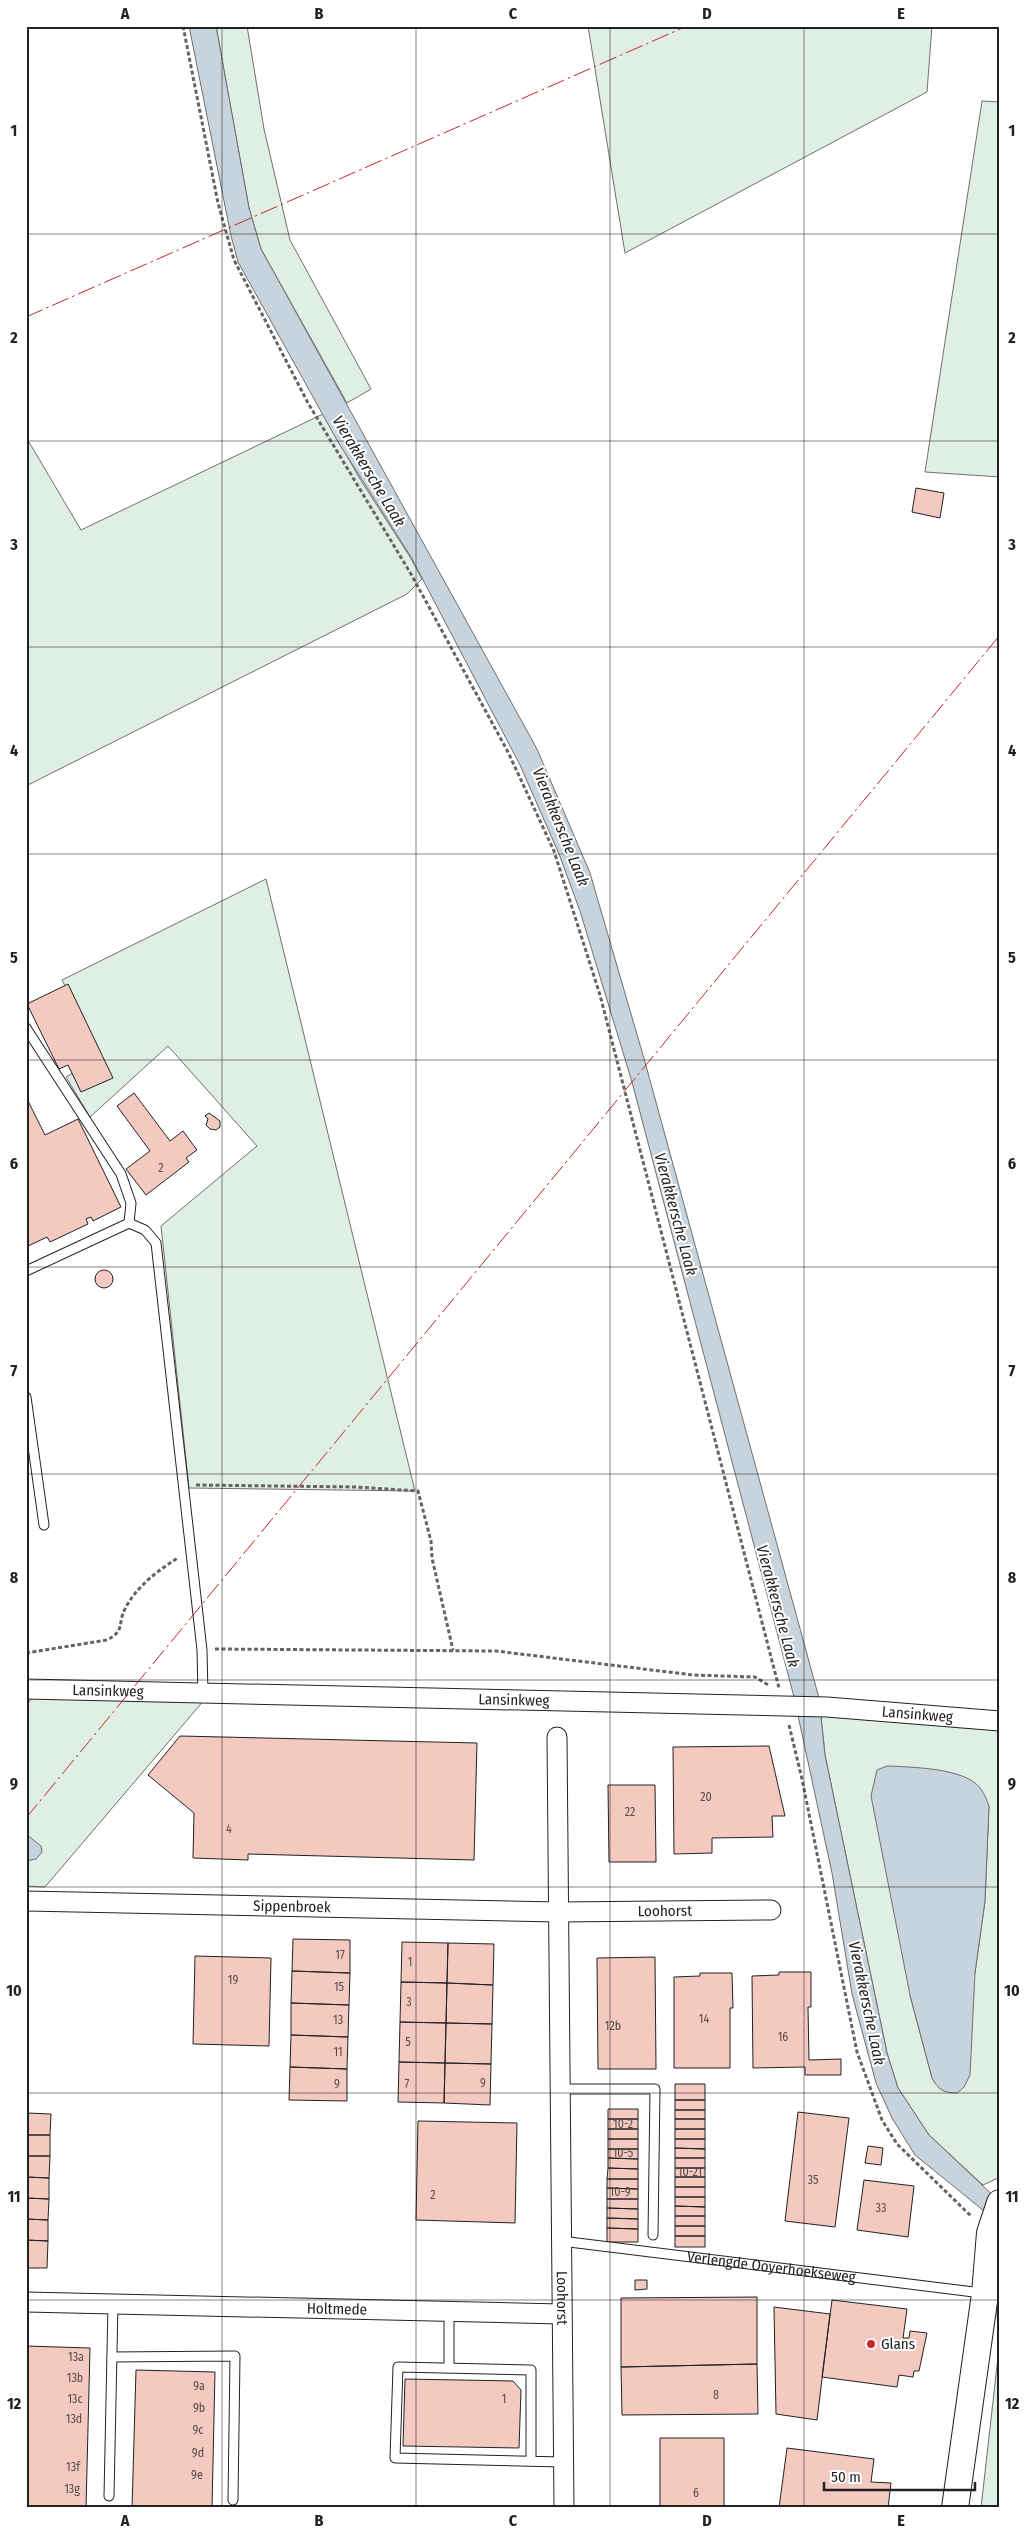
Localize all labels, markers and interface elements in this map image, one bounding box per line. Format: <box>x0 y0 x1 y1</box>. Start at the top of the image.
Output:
text: A <box>120 4 130 23</box>
text: B <box>315 4 324 23</box>
text: C <box>509 4 518 23</box>
text: D <box>702 4 712 23</box>
text: E <box>897 4 905 23</box>
text: 1 <box>11 121 17 140</box>
text: 1 <box>1009 121 1015 140</box>
text: 2 <box>9 328 18 347</box>
text: 2 <box>1007 328 1016 347</box>
water label: Vierakkersche Laak <box>328 412 410 530</box>
text: 3 <box>9 535 18 554</box>
text: 3 <box>1007 535 1016 554</box>
text: 4 <box>10 741 18 760</box>
text: 4 <box>1008 741 1016 760</box>
water label: Vierakkersche Laak <box>529 765 593 889</box>
text: 5 <box>10 948 18 967</box>
text: 5 <box>1008 948 1016 967</box>
water label: Vierakkersche Laak <box>650 1151 702 1278</box>
text: 6 <box>10 1154 18 1173</box>
text: 6 <box>1008 1154 1016 1173</box>
house number: 2 <box>158 1161 164 1175</box>
text: 7 <box>11 1361 18 1380</box>
text: 7 <box>1009 1361 1016 1380</box>
water label: Vierakkersche Laak <box>752 1543 804 1670</box>
text: 8 <box>10 1568 19 1587</box>
text: 8 <box>1008 1568 1017 1587</box>
street label: Lansinkweg <box>72 1681 144 1701</box>
street label: Lansinkweg <box>478 1690 550 1710</box>
street label: Lansinkweg <box>881 1702 954 1726</box>
text: 9 <box>10 1774 18 1793</box>
text: 9 <box>1008 1774 1016 1793</box>
house number: 20 <box>700 1790 712 1804</box>
house number: 22 <box>625 1805 635 1819</box>
house number: 4 <box>226 1822 232 1836</box>
street label: Sippenbroek <box>253 1897 331 1916</box>
street label: Loohorst <box>638 1902 692 1920</box>
water label: Vierakkersche Laak <box>845 1939 889 2067</box>
house number: 17 <box>335 1948 345 1962</box>
house number: 1 <box>408 1955 412 1969</box>
house number: 19 <box>228 1973 238 1987</box>
house number: 15 <box>334 1980 345 1994</box>
text: 10 <box>6 1981 22 2000</box>
text: 10 <box>1004 1981 1020 2000</box>
house number: 3 <box>406 1995 412 2009</box>
house number: 14 <box>699 2012 709 2026</box>
house number: 13 <box>333 2013 343 2027</box>
house number: 12b <box>605 2019 621 2033</box>
house number: 16 <box>778 2030 788 2044</box>
house number: 5 <box>405 2035 411 2049</box>
house number: 11 <box>333 2045 343 2059</box>
house number: 9 <box>480 2076 486 2090</box>
house number: 9 <box>334 2077 340 2091</box>
house number: 7 <box>405 2077 410 2091</box>
house number: 10-2 <box>613 2117 633 2131</box>
house number: 10-5 <box>613 2146 634 2160</box>
house number: 10-21 <box>678 2165 702 2179</box>
house number: 35 <box>808 2173 819 2187</box>
house number: 10-9 <box>609 2185 631 2199</box>
text: 11 <box>7 2187 21 2206</box>
text: 11 <box>1005 2187 1019 2206</box>
house number: 2 <box>430 2188 436 2202</box>
house number: 33 <box>876 2201 886 2215</box>
street label: Verlengde Ooyerhoekseweg <box>686 2248 857 2286</box>
street label: Loohorst <box>553 2271 571 2325</box>
street label: Holtmede <box>307 2299 367 2319</box>
place label: Glans <box>881 2335 915 2353</box>
marker: Glans <box>865 2338 877 2350</box>
house number: 13a <box>68 2350 84 2364</box>
house number: 13b <box>67 2371 83 2385</box>
house number: 9a <box>193 2379 205 2393</box>
house number: 8 <box>713 2388 719 2402</box>
house number: 13c <box>67 2392 83 2406</box>
house number: 1 <box>502 2392 506 2406</box>
text: 12 <box>7 2394 22 2413</box>
text: 12 <box>1005 2394 1020 2413</box>
house number: 9b <box>193 2401 205 2415</box>
house number: 13d <box>66 2412 82 2426</box>
house number: 9c <box>193 2423 203 2437</box>
house number: 9d <box>192 2446 204 2460</box>
scale bar <box>824 2459 975 2491</box>
house number: 13f <box>66 2460 81 2474</box>
house number: 9e <box>191 2468 203 2482</box>
text: 50 m <box>831 2468 861 2486</box>
house number: 13g <box>64 2482 80 2496</box>
house number: 6 <box>693 2486 699 2500</box>
text: A <box>120 2511 130 2530</box>
text: B <box>315 2511 324 2530</box>
text: C <box>509 2511 518 2530</box>
text: D <box>702 2511 712 2530</box>
text: E <box>897 2511 905 2530</box>

